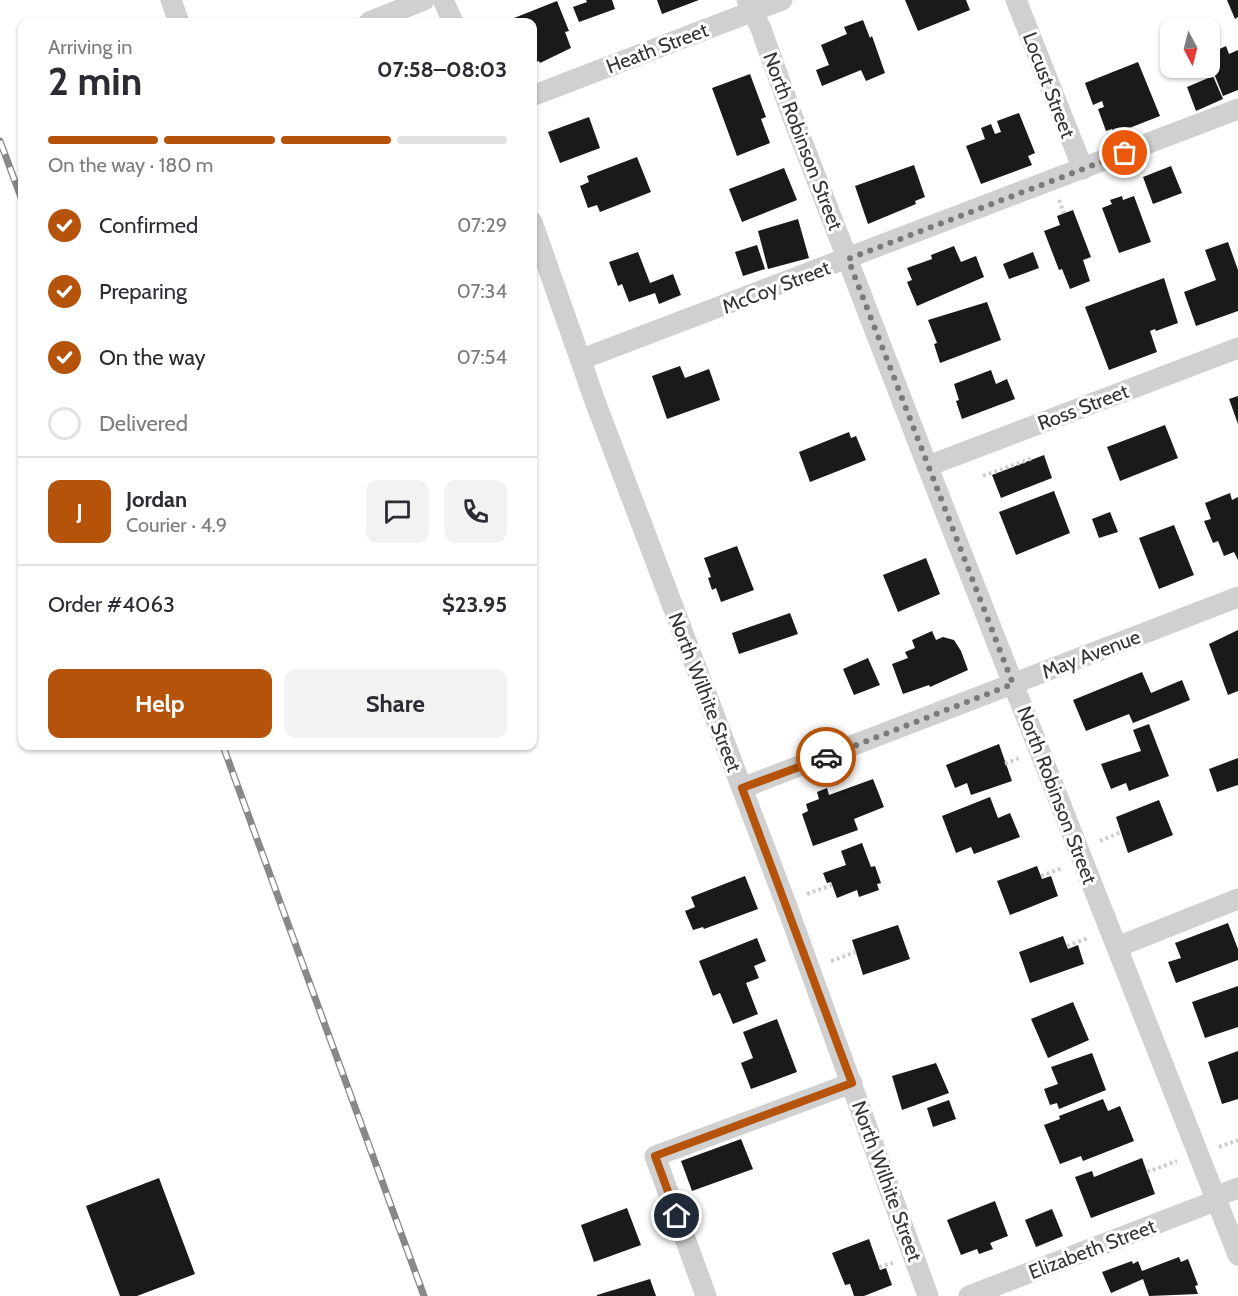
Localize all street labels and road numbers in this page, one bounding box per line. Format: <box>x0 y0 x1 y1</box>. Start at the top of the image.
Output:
street label: Heath Street <box>603 18 711 78</box>
street label: Locust Street <box>1018 29 1080 141</box>
street label: North Robinson Street <box>758 49 848 234</box>
street label: McCoy Street <box>719 255 834 319</box>
street label: Ross Street <box>1034 379 1132 435</box>
street label: North Wilhite Street <box>664 609 747 775</box>
street label: May Avenue <box>1038 624 1144 684</box>
street label: North Robinson Street <box>1012 703 1102 888</box>
street label: North Wilhite Street <box>847 1098 927 1265</box>
street label: Elizabeth Street <box>1025 1214 1159 1284</box>

